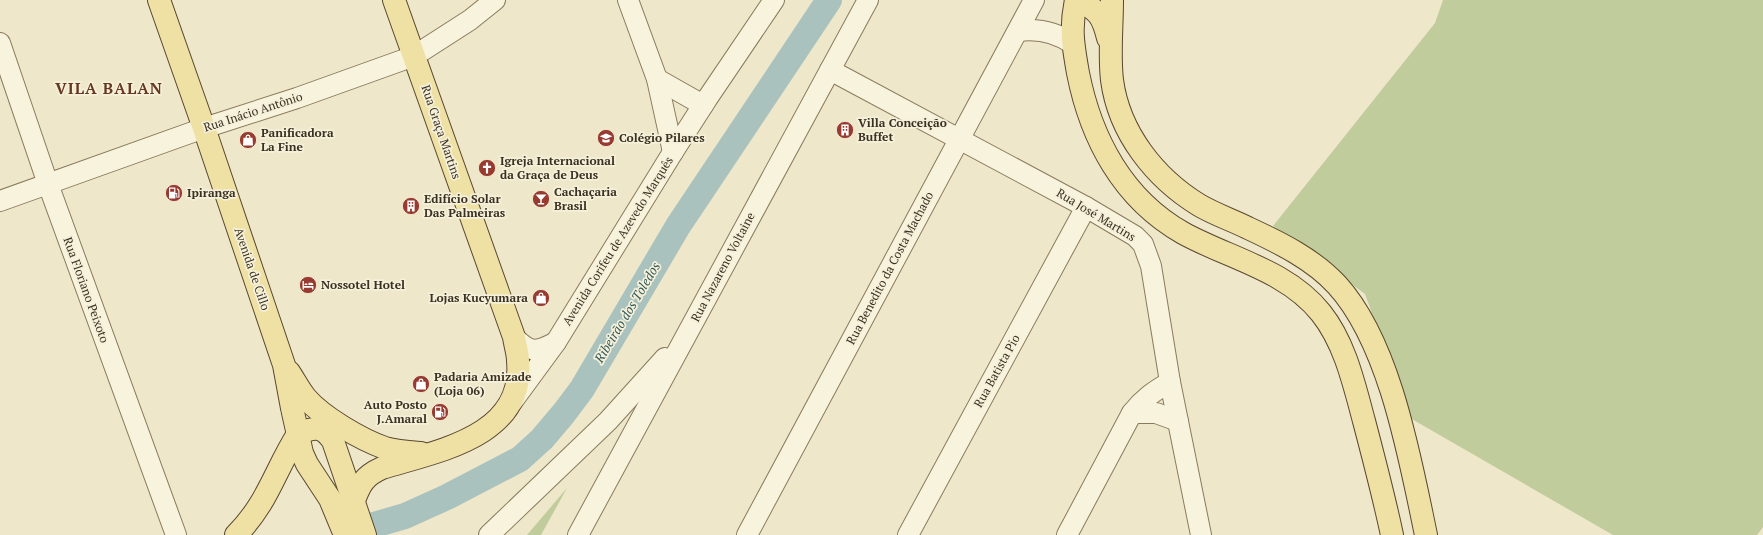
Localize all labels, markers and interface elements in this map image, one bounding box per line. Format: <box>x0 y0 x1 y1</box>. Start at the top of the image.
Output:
district label: VILA BALAN <box>55 77 163 99</box>
street label: Rua Graça Martins <box>418 83 465 181</box>
street label: Rua Inácio Antônio <box>201 88 305 135</box>
place label: Villa Conceição Buffet <box>858 115 947 144</box>
building icon: Villa Conceição Buffet <box>835 120 855 140</box>
place label: Panificadora La Fine <box>261 125 334 154</box>
school or university icon: Colégio Pilares <box>596 128 616 148</box>
shop icon: Panificadora La Fine <box>238 130 258 150</box>
place label: Colégio Pilares <box>619 130 705 145</box>
place label: Igreja Internacional da Graça de Deus <box>500 153 615 182</box>
street label: Avenida Corifeu de Azevedo Marquês <box>559 153 676 328</box>
church icon: Igreja Internacional da Graça de Deus <box>477 158 497 178</box>
fuel station icon: Ipiranga <box>164 183 184 203</box>
place label: Cachaçaria Brasil <box>554 184 617 213</box>
place label: Ipiranga <box>187 185 236 200</box>
street label: Rua José Martins <box>1054 185 1139 244</box>
street label: Rua Benedito da Costa Machado <box>843 188 937 347</box>
bar icon: Cachaçaria Brasil <box>531 189 551 209</box>
place label: Edifício Solar Das Palmeiras <box>424 191 506 220</box>
building icon: Edifício Solar Das Palmeiras <box>401 196 421 216</box>
street label: Rua Nazareno Voltaine <box>687 209 758 324</box>
street label: Avenida de Cillo <box>231 226 274 312</box>
street label: Rua Floriano Peixoto <box>60 235 113 345</box>
water label: Ribeirão dos Toledos <box>589 258 665 367</box>
hotel icon: Nossotel Hotel <box>298 275 318 295</box>
place label: Nossotel Hotel <box>321 277 405 292</box>
shop icon: Lojas Kucyumara <box>531 288 551 308</box>
place label: Lojas Kucyumara <box>429 290 528 305</box>
street label: Rua Batista Pio <box>970 331 1023 410</box>
place label: Padaria Amizade (Loja 06) <box>434 369 532 398</box>
shop icon: Padaria Amizade (Loja 06) <box>411 374 431 394</box>
place label: Auto Posto J.Amaral <box>364 397 427 426</box>
fuel station icon: Auto Posto J.Amaral <box>430 402 450 422</box>

